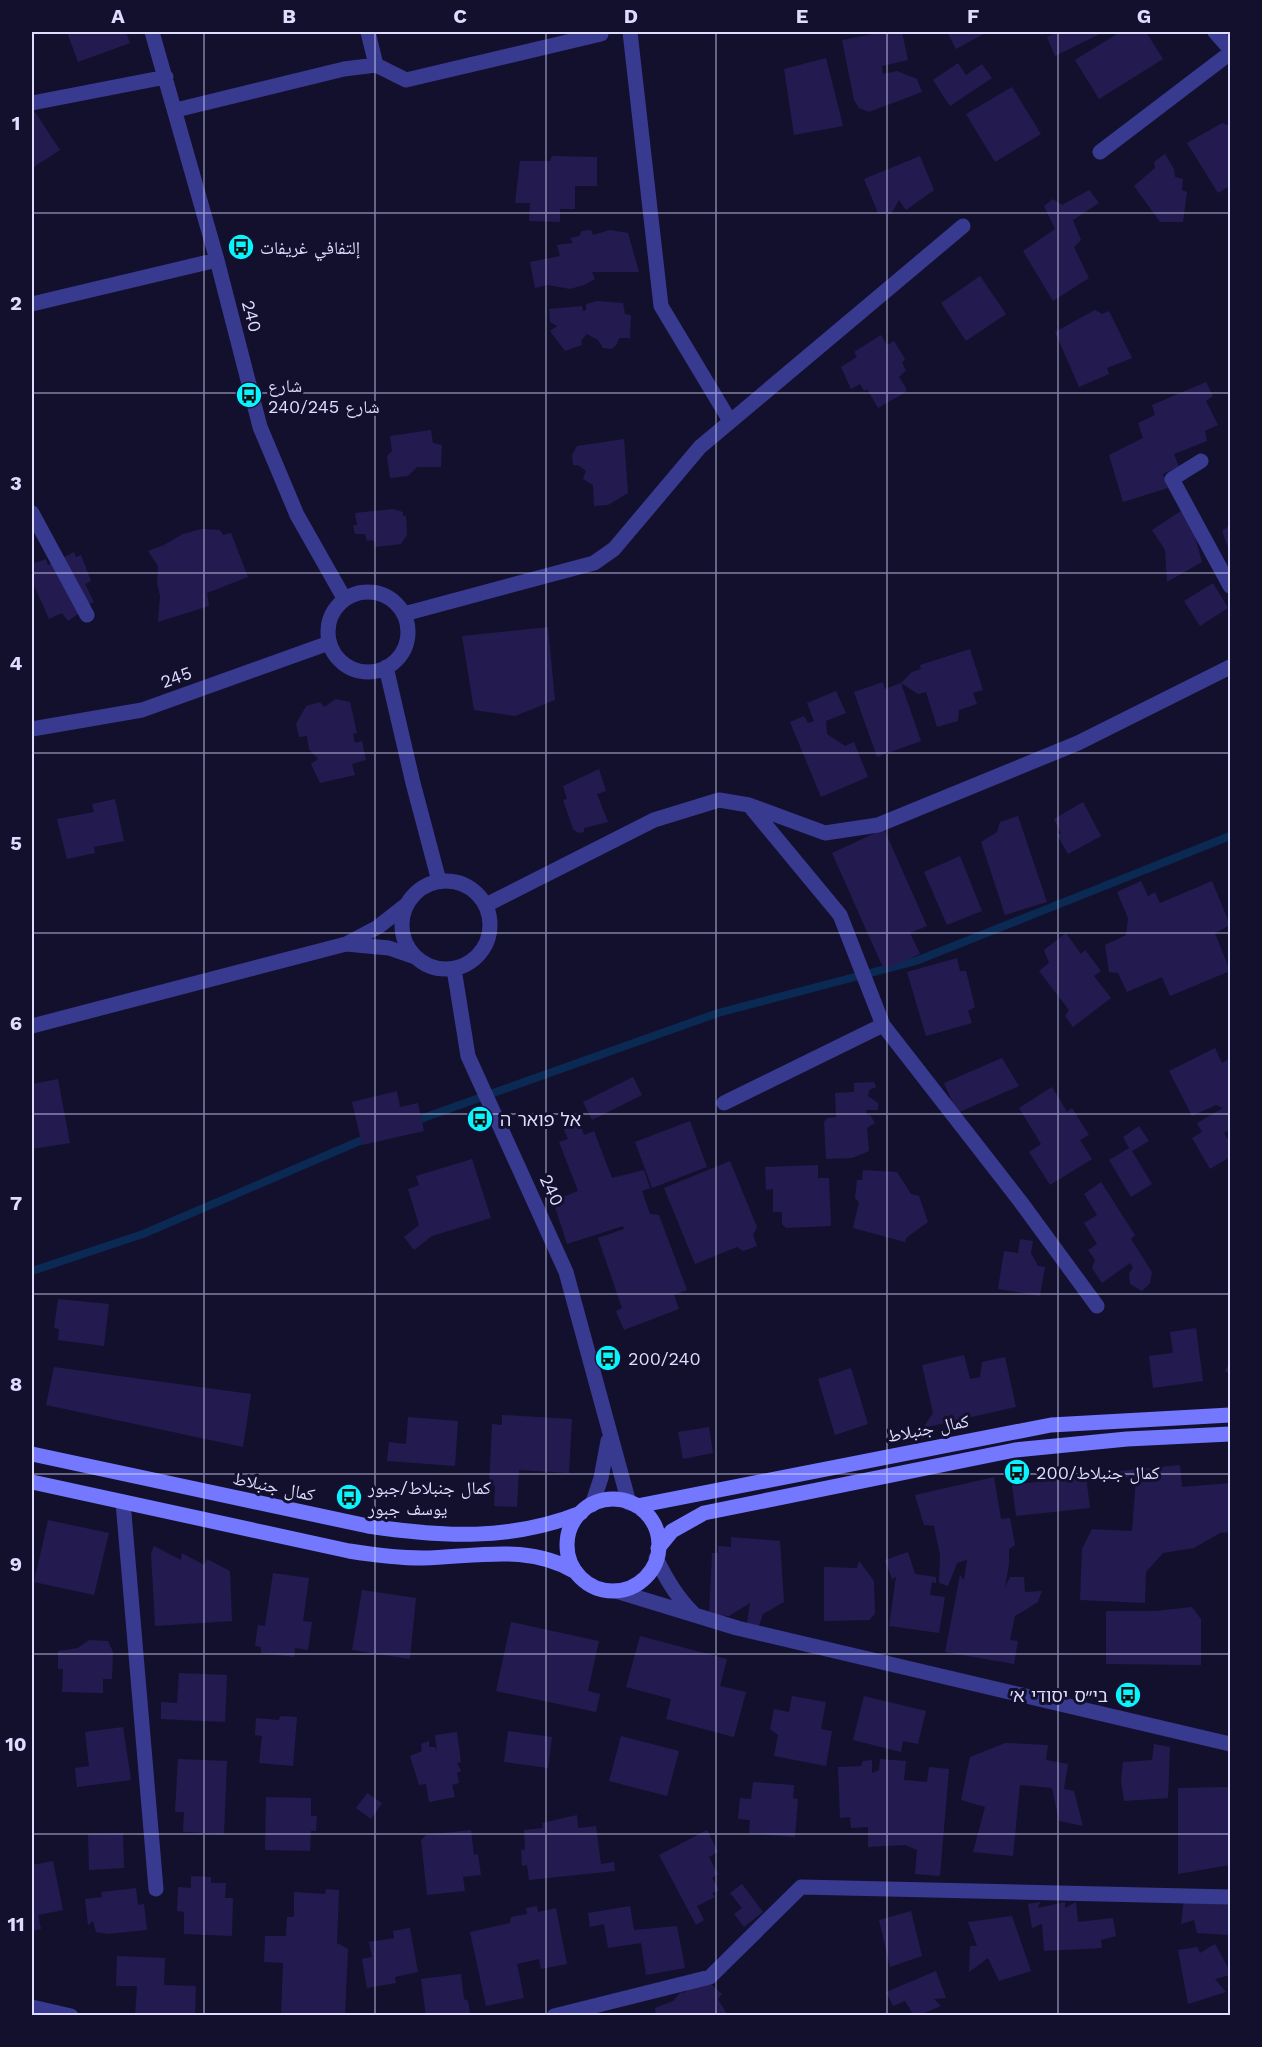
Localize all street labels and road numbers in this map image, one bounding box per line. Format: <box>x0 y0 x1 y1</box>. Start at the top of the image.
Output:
street label: 240 <box>238 298 266 334</box>
street label: 245 <box>158 662 194 692</box>
street label: 240 <box>536 1171 568 1209</box>
street label: كمال جنبلاط <box>885 1410 971 1447</box>
street label: كمال جنبلاط <box>231 1467 317 1506</box>

